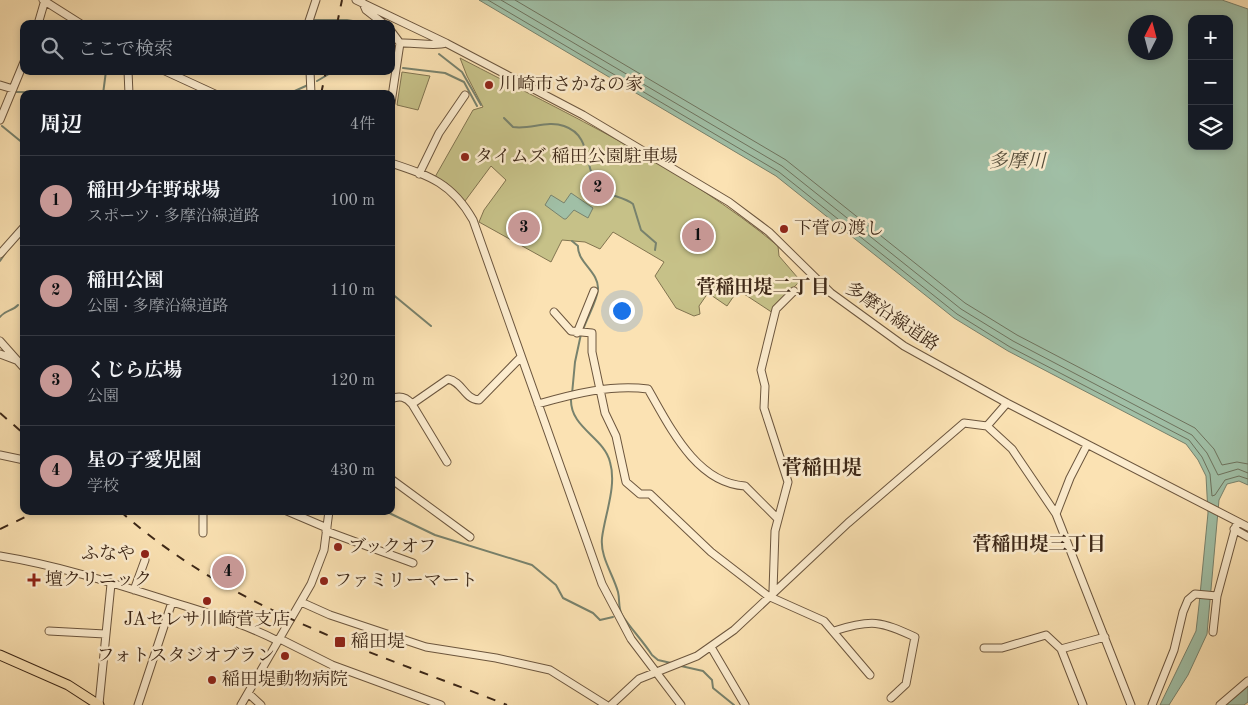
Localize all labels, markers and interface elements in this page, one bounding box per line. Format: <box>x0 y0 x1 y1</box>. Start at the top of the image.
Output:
north arrow <box>1128 15 1173 60</box>
map controls <box>1188 15 1233 150</box>
button: + <box>1188 15 1233 60</box>
search box <box>20 20 395 75</box>
icon: search <box>38 34 66 62</box>
text: ここで検索 <box>78 41 173 60</box>
button: − <box>1188 60 1233 105</box>
place label: 川崎市さかなの家 <box>499 74 643 94</box>
marker: 川崎市さかなの家 <box>483 79 495 91</box>
button: layers <box>1188 105 1233 150</box>
text: 周辺 <box>40 115 82 136</box>
text: 4件 <box>350 117 375 133</box>
place label: タイムズ 稲田公園駐車場 <box>475 146 678 166</box>
marker: タイムズ 稲田公園駐車場 <box>459 151 471 163</box>
water label: 多摩川 <box>988 151 1047 172</box>
pin: 2 <box>582 169 614 207</box>
text: 稲田少年野球場 <box>87 182 220 201</box>
text: 1 <box>51 193 61 209</box>
text: 100 m <box>330 193 375 209</box>
text: スポーツ · 多摩沿線道路 <box>87 209 260 225</box>
pin: 3 <box>508 209 540 247</box>
pin: 1 <box>682 217 714 255</box>
place label: 下菅の渡し <box>794 218 884 238</box>
marker: 下菅の渡し <box>778 223 790 235</box>
text: 稲田公園 <box>87 272 163 291</box>
district label: 菅稲田堤二丁目 <box>696 276 830 298</box>
street label: 多摩沿線道路 <box>842 278 943 355</box>
text: 2 <box>51 283 61 299</box>
text: 110 m <box>330 283 375 299</box>
your location <box>609 298 635 324</box>
text: 公園 · 多摩沿線道路 <box>87 299 228 315</box>
text: くじら広場 <box>87 362 182 381</box>
text: 3 <box>51 373 61 389</box>
text: 120 m <box>330 373 375 389</box>
text: 公園 <box>87 389 119 405</box>
text: 星の子愛児園 <box>87 452 201 471</box>
district label: 菅稲田堤 <box>782 456 862 479</box>
text: 4 <box>51 463 61 479</box>
text: 430 m <box>330 463 375 479</box>
text: 学校 <box>87 479 119 495</box>
district label: 菅稲田堤三丁目 <box>972 533 1106 555</box>
place label: ブックオフ <box>348 537 436 556</box>
marker: ブックオフ <box>332 541 344 553</box>
place label: ふなや <box>81 544 135 563</box>
marker: ふなや <box>139 548 151 560</box>
pin: 4 <box>212 553 244 591</box>
place label: 壇クリニック <box>45 569 152 589</box>
place label: ファミリーマート <box>334 572 478 590</box>
marker: 壇クリニック <box>27 573 41 587</box>
marker: ファミリーマート <box>318 575 330 587</box>
marker: JAセレサ川崎菅支店 <box>201 595 213 607</box>
place label: JAセレサ川崎菅支店 <box>124 609 290 629</box>
place label: 稲田堤 <box>351 631 405 651</box>
marker: 稲田堤 <box>333 635 347 649</box>
place label: フォトスタジオブラン <box>97 646 275 665</box>
marker: フォトスタジオブラン <box>279 650 291 662</box>
place label: 稲田堤動物病院 <box>222 669 348 689</box>
marker: 稲田堤動物病院 <box>206 674 218 686</box>

